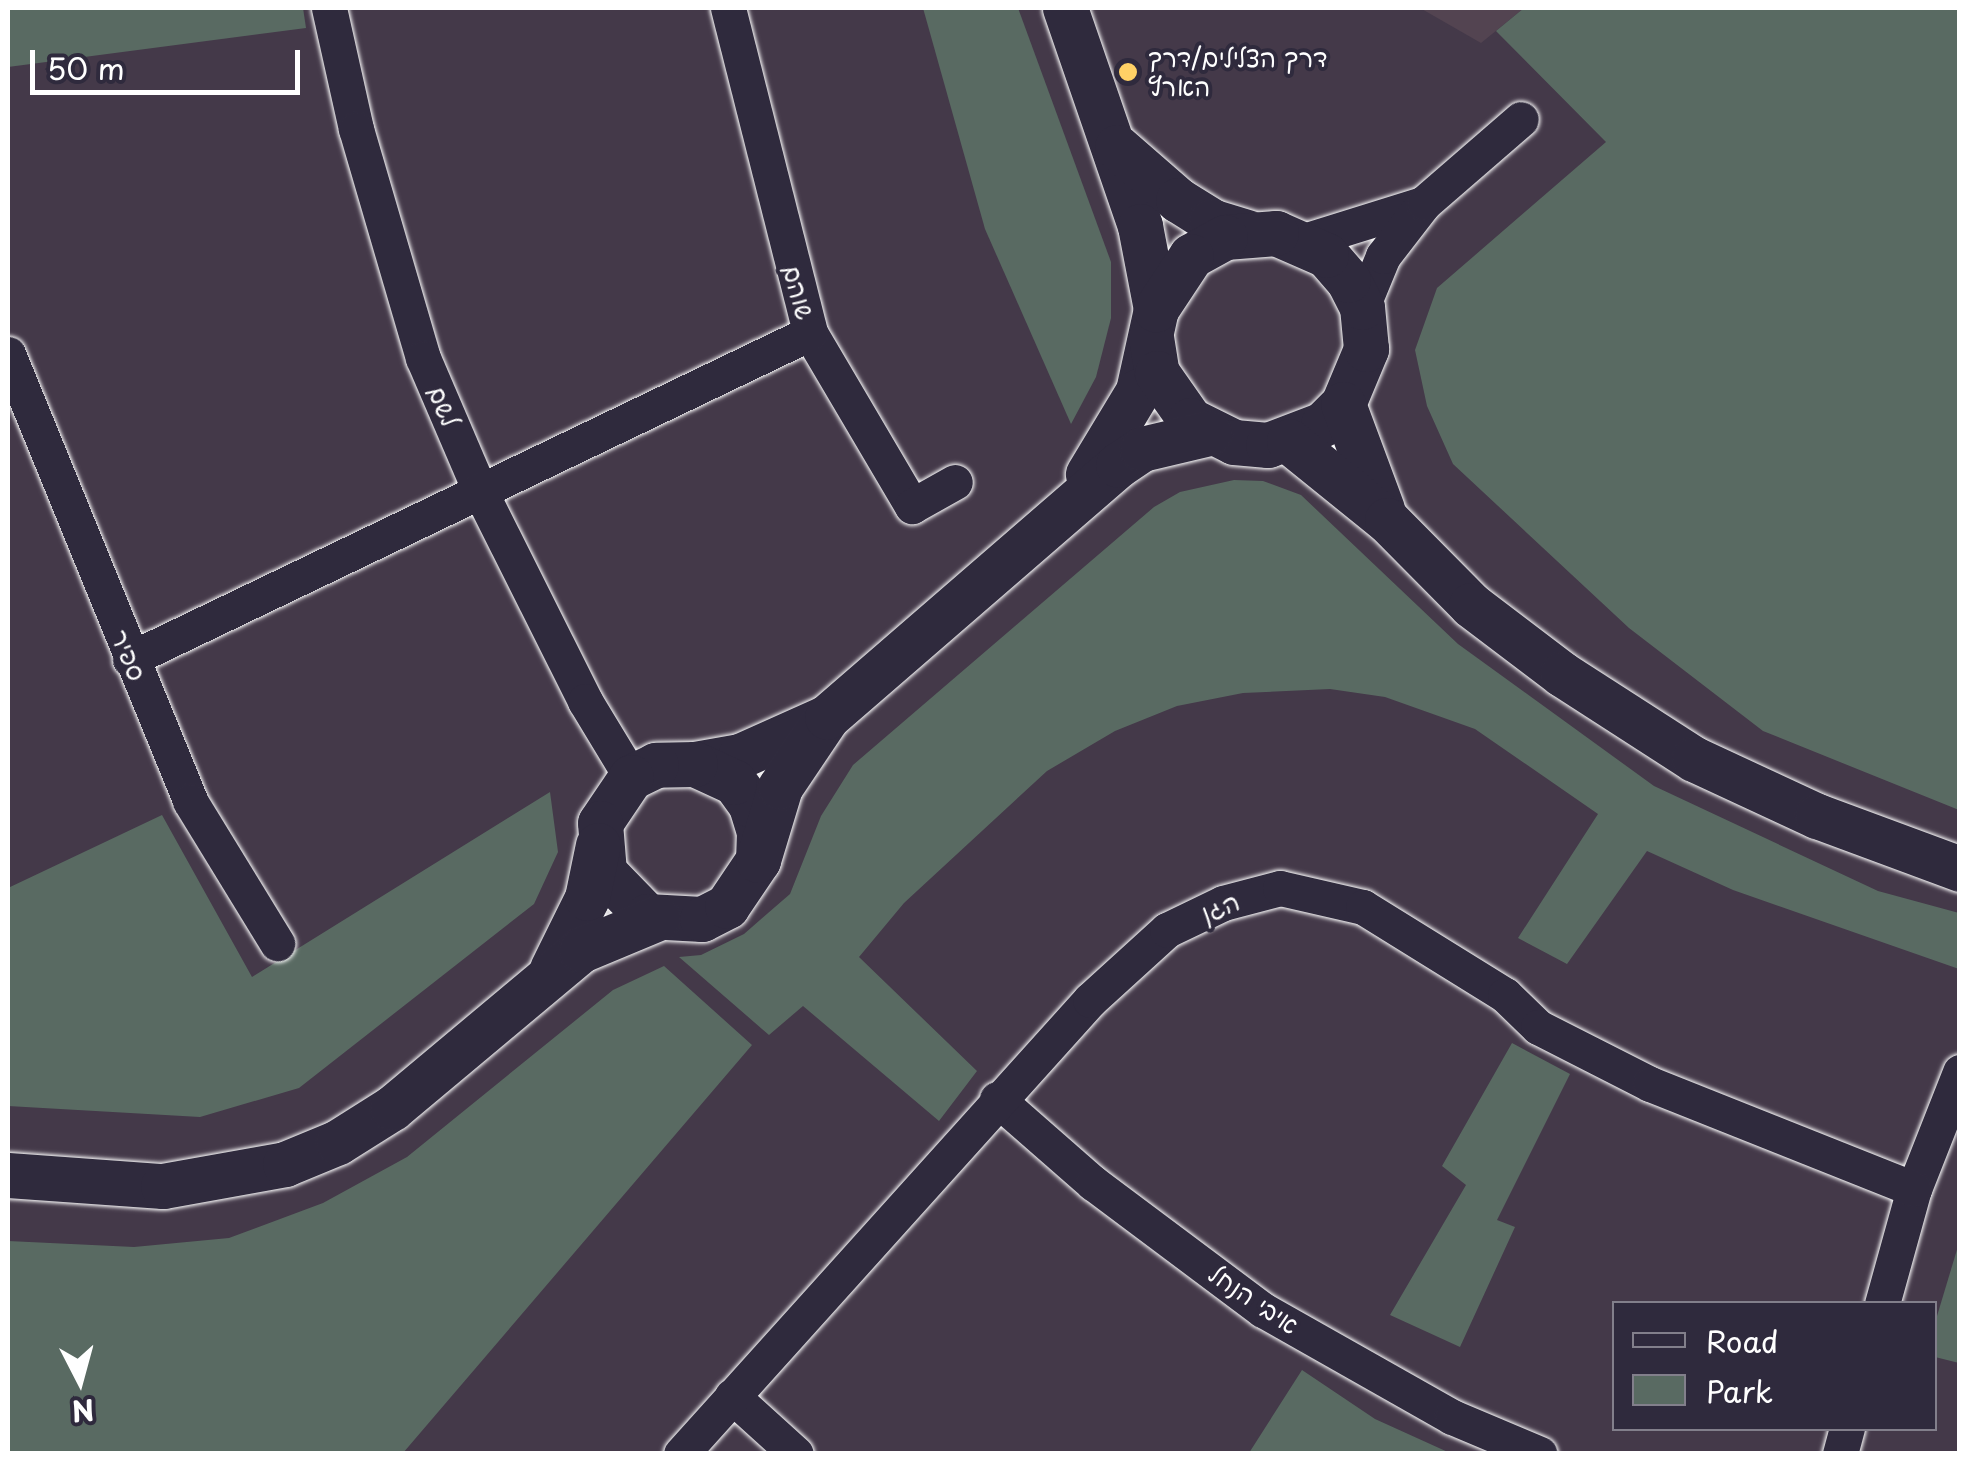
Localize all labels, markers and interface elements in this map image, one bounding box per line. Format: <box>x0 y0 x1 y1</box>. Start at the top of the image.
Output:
scale bar <box>35 30 305 92</box>
place label: דרך הצלילים/דרך הארץ <box>1148 43 1328 102</box>
text: 50 m <box>47 45 125 90</box>
marker: דרך הצלילים/דרך הארץ <box>1117 61 1139 83</box>
street label: שוהם <box>777 261 821 323</box>
street label: לשם <box>422 381 466 431</box>
street label: ספיר <box>105 625 153 685</box>
street label: הגן <box>1197 886 1243 928</box>
street label: איבי הנחל <box>1203 1258 1305 1340</box>
legend <box>1612 1301 1937 1431</box>
text: Road <box>1706 1318 1779 1363</box>
north arrow <box>30 1331 130 1431</box>
text: Park <box>1706 1368 1773 1413</box>
text: N <box>70 1389 96 1434</box>

